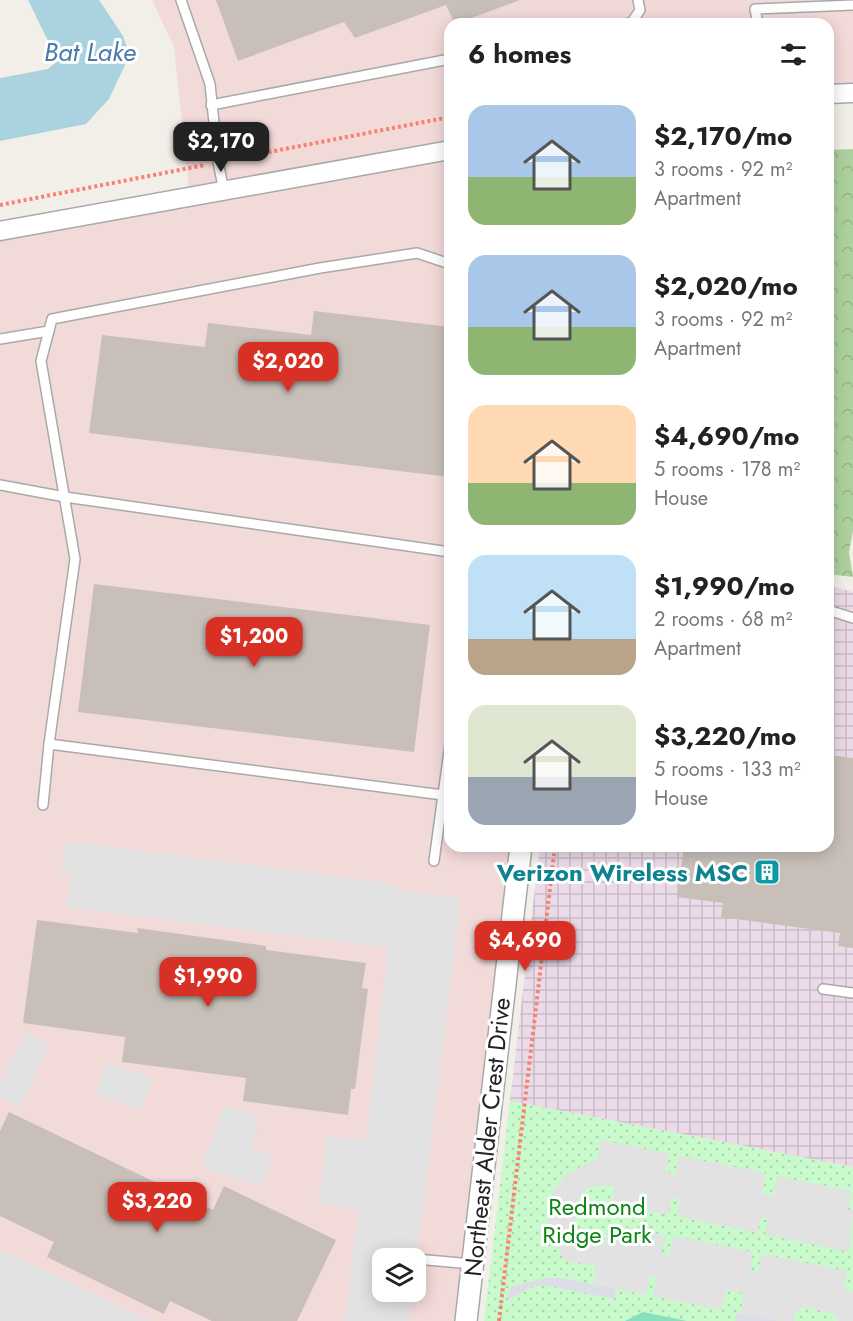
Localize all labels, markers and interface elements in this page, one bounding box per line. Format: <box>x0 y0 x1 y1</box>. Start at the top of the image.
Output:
water label: Bat Lake <box>44 33 136 71</box>
text: 6 homes <box>468 35 571 73</box>
icon: filters <box>777 38 810 71</box>
text: $2,170/mo <box>654 117 792 155</box>
pin: $2,170 <box>172 122 270 173</box>
text: $2,170 <box>187 127 255 156</box>
icon: home <box>516 129 588 201</box>
text: 3 rooms · 92 m² <box>654 155 792 184</box>
text: Apartment <box>654 184 741 213</box>
text: $2,020/mo <box>654 267 798 305</box>
icon: home <box>516 279 588 351</box>
text: 3 rooms · 92 m² <box>654 305 792 334</box>
text: Apartment <box>654 334 741 363</box>
pin: $2,020 <box>239 342 337 393</box>
text: $2,020 <box>252 347 324 376</box>
text: $4,690/mo <box>654 417 799 455</box>
icon: home <box>516 429 588 501</box>
text: 5 rooms · 178 m² <box>654 455 800 484</box>
text: House <box>654 484 708 513</box>
text: $1,990/mo <box>654 567 794 605</box>
icon: home <box>516 579 588 651</box>
text: 2 rooms · 68 m² <box>654 605 792 634</box>
pin: $1,200 <box>205 617 303 668</box>
text: $1,200 <box>220 622 288 651</box>
text: Apartment <box>654 634 741 663</box>
text: $3,220/mo <box>654 717 796 755</box>
icon: home <box>516 729 588 801</box>
text: 5 rooms · 133 m² <box>654 755 801 784</box>
text: House <box>654 784 708 813</box>
place label: Verizon Wireless MSC <box>496 855 748 890</box>
building icon: Verizon Wireless MSC <box>752 857 782 887</box>
pin: $4,690 <box>476 921 574 972</box>
text: $4,690 <box>489 926 561 955</box>
pin: $1,990 <box>159 957 257 1008</box>
text: $1,990 <box>173 962 243 991</box>
street label: Northeast Alder Crest Drive <box>455 996 519 1278</box>
pin: $3,220 <box>108 1182 206 1233</box>
text: $3,220 <box>122 1187 192 1216</box>
park label: Redmond Ridge Park <box>542 1189 652 1252</box>
map controls <box>372 1248 426 1302</box>
button: layers <box>372 1248 426 1302</box>

